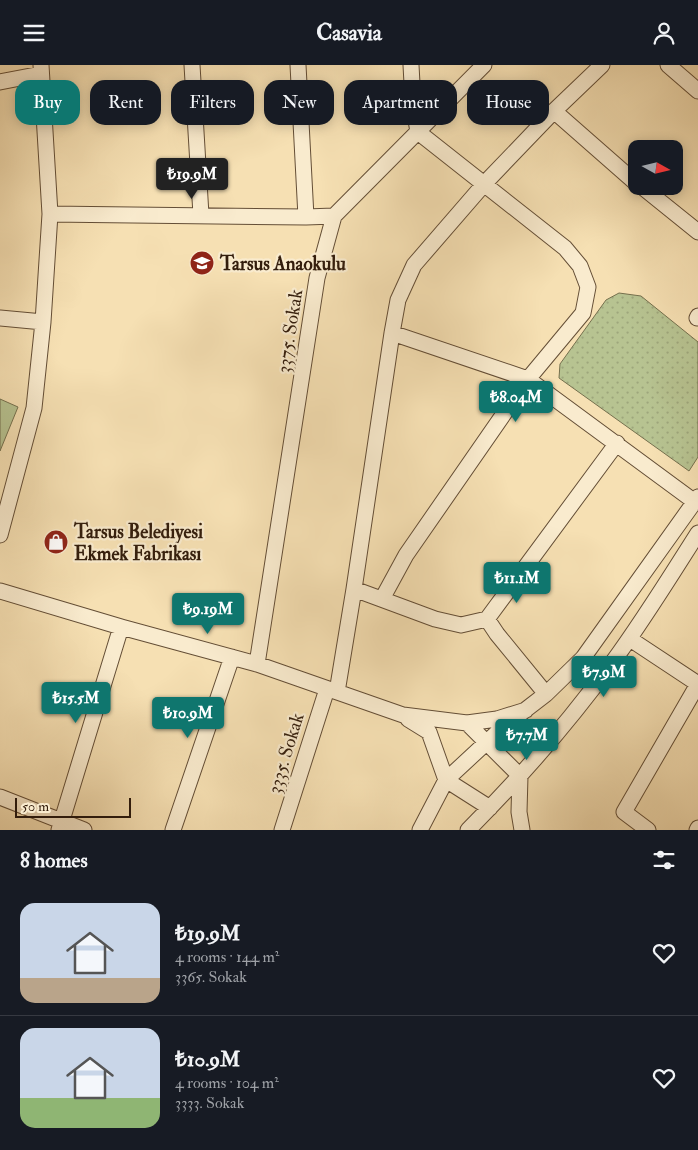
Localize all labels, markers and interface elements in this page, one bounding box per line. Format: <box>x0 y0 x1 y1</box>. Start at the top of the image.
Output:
icon: menu <box>20 19 48 47</box>
text: Casavia <box>316 19 382 47</box>
icon: person <box>650 19 678 47</box>
chip: Buy <box>15 80 80 125</box>
chip: Rent <box>90 80 161 125</box>
chip: Filters <box>171 80 254 125</box>
chip: New <box>264 80 334 125</box>
chip: Apartment <box>344 80 457 125</box>
chip: House <box>467 80 549 125</box>
north arrow <box>628 140 682 195</box>
map controls <box>628 140 683 195</box>
pin: ₺19.9M <box>151 157 233 200</box>
text: ₺19.9M <box>167 164 217 184</box>
school or university icon: Tarsus Anaokulu <box>189 250 215 276</box>
place label: Tarsus Anaokulu <box>219 252 346 276</box>
street label: 3375. Sokak <box>272 288 308 375</box>
pin: ₺8.04M <box>475 381 557 423</box>
text: ₺8.04M <box>490 387 542 407</box>
place label: Tarsus Belediyesi Ekmek Fabrikası <box>73 520 203 566</box>
shop icon: Tarsus Belediyesi Ekmek Fabrikası <box>43 529 69 555</box>
pin: ₺11.1M <box>476 561 558 604</box>
text: ₺11.1M <box>495 568 539 588</box>
pin: ₺9.19M <box>167 593 249 635</box>
text: ₺9.19M <box>183 599 233 619</box>
pin: ₺7.9M <box>569 655 639 698</box>
text: ₺7.9M <box>583 662 625 682</box>
pin: ₺15.5M <box>35 681 117 724</box>
text: ₺15.5M <box>53 688 99 708</box>
pin: ₺10.9M <box>147 697 229 739</box>
text: ₺10.9M <box>163 703 213 723</box>
street label: 3335. Sokak <box>262 710 310 797</box>
pin: ₺7.7M <box>492 719 562 761</box>
text: ₺7.7M <box>506 725 548 745</box>
scale bar <box>15 795 131 818</box>
text: 50 m <box>22 798 49 815</box>
icon: filters <box>650 846 678 874</box>
text: 8 homes <box>20 847 88 874</box>
text: ₺19.9M <box>175 920 240 947</box>
icon: home <box>60 923 120 983</box>
icon: heart <box>650 939 678 967</box>
text: 4 rooms · 144 m² <box>175 947 279 967</box>
text: 3365. Sokak <box>175 967 247 987</box>
text: ₺10.9M <box>175 1046 240 1073</box>
icon: home <box>60 1048 120 1108</box>
icon: heart <box>650 1064 678 1092</box>
text: 4 rooms · 104 m² <box>175 1073 279 1093</box>
text: 3333. Sokak <box>175 1093 244 1113</box>

